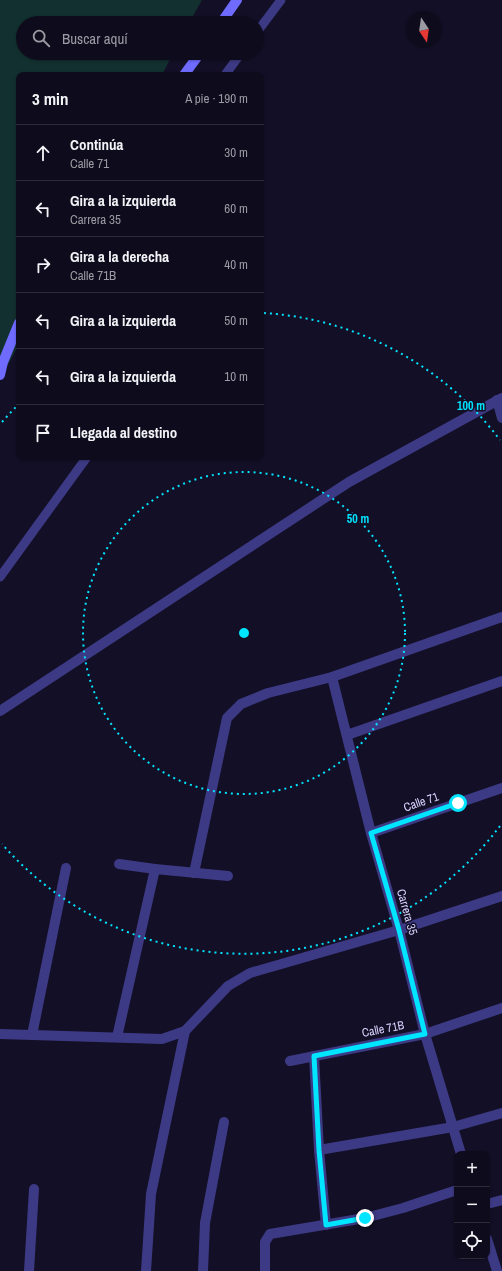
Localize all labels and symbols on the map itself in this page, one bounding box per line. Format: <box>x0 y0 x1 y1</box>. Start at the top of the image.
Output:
north arrow <box>406 12 442 48</box>
text: 100 m <box>457 398 485 414</box>
text: 50 m <box>347 511 369 527</box>
centre of rings <box>237 626 251 640</box>
street label: Calle 71 <box>401 788 441 815</box>
route start <box>449 794 467 812</box>
street label: Carrera 35 <box>393 887 421 937</box>
street label: Calle 71B <box>361 1017 406 1041</box>
route end <box>356 1209 374 1227</box>

